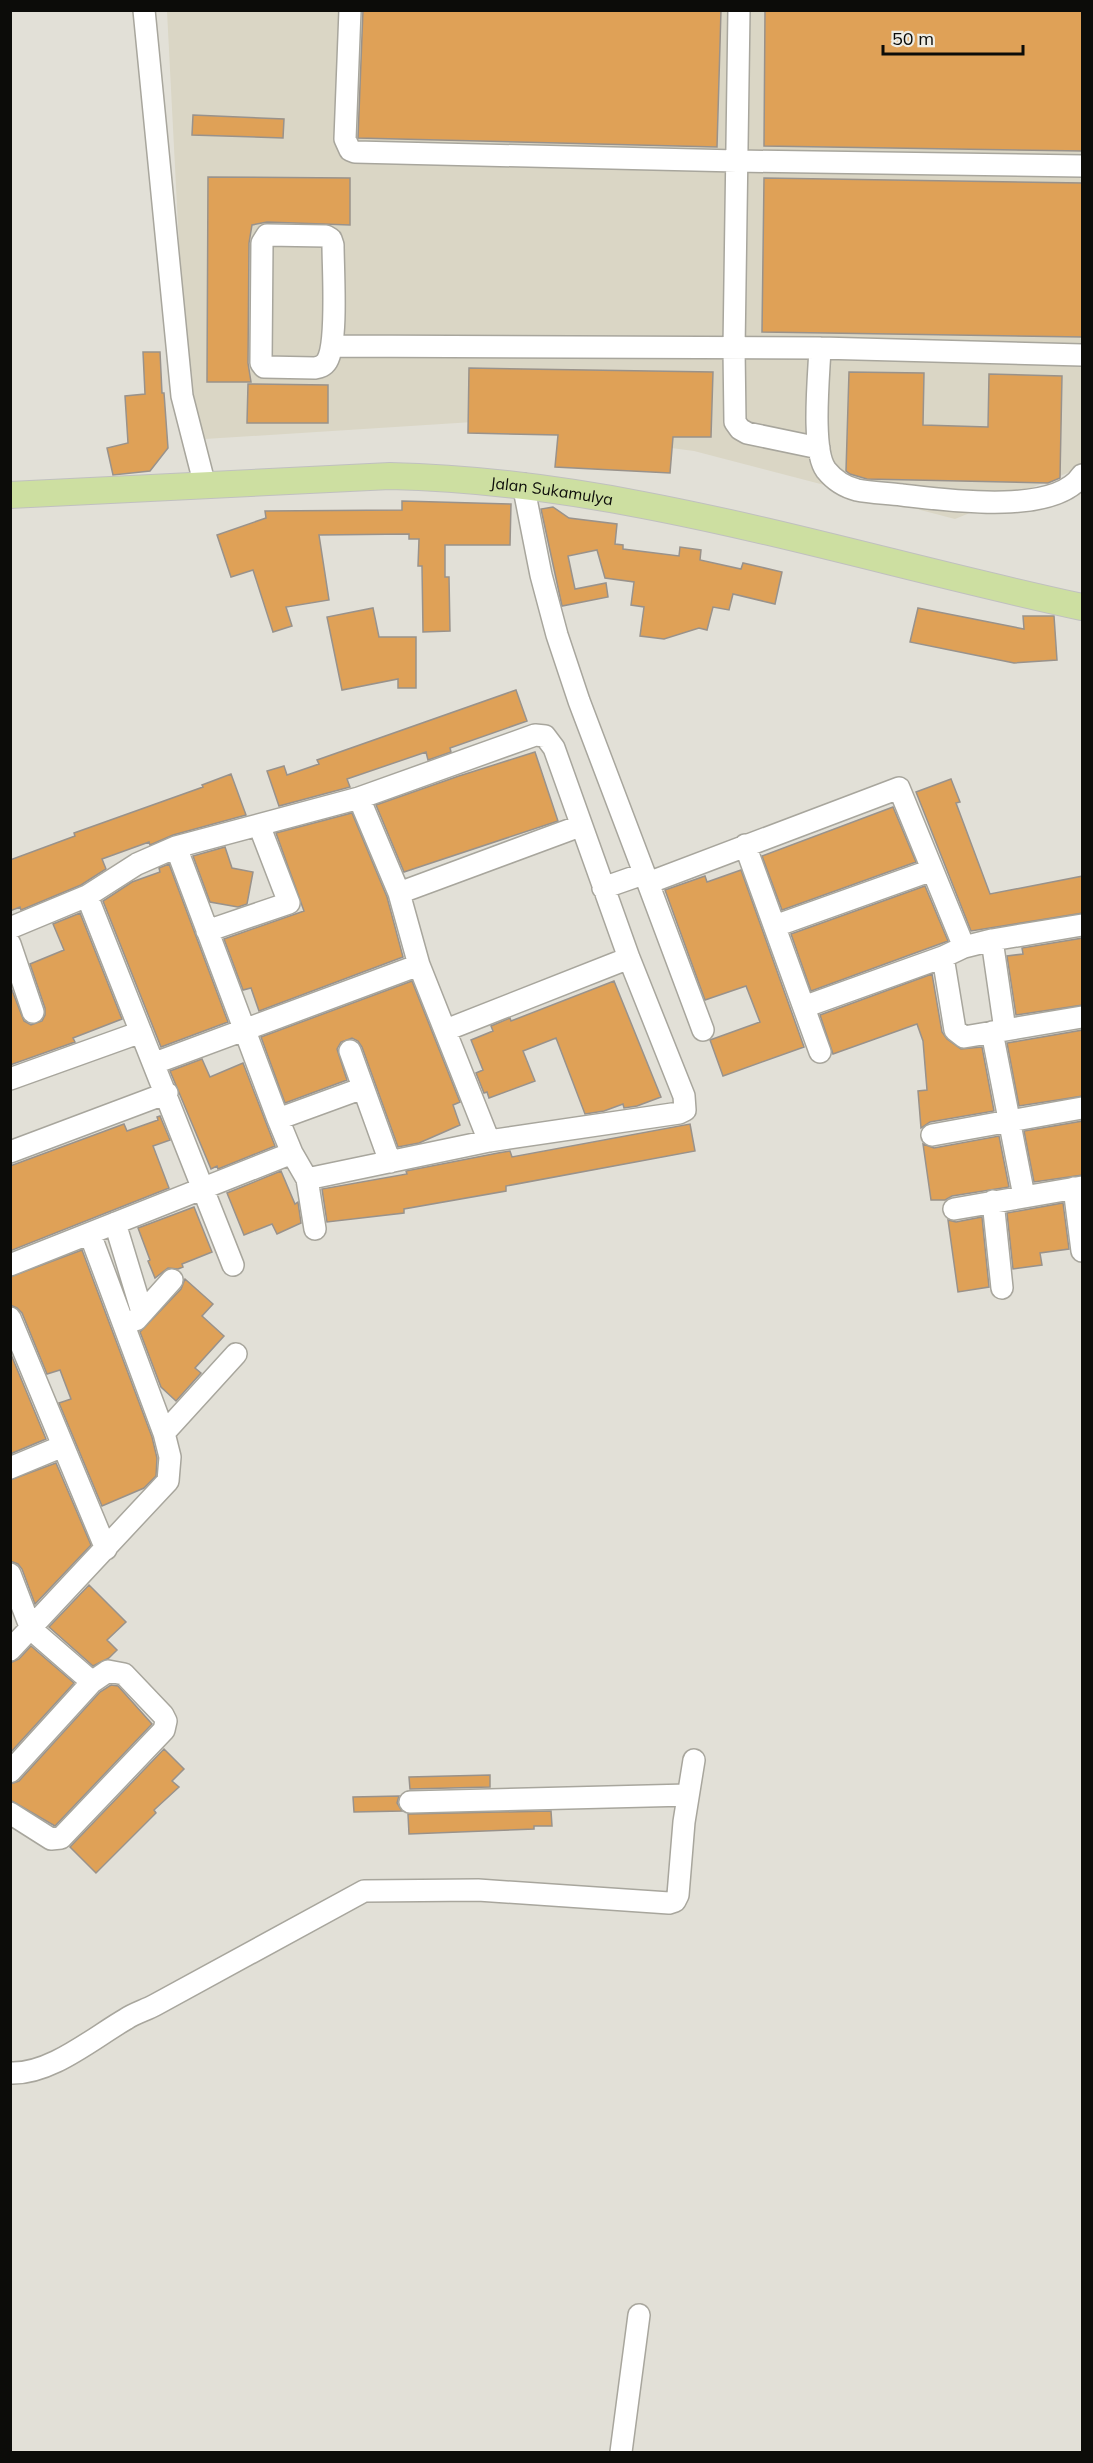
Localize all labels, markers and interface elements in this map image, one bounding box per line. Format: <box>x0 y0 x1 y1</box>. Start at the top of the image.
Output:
scale bar <box>883 18 1022 56</box>
text: 50 m <box>892 27 934 50</box>
street label: Jalan Sukamulya <box>489 472 615 509</box>

